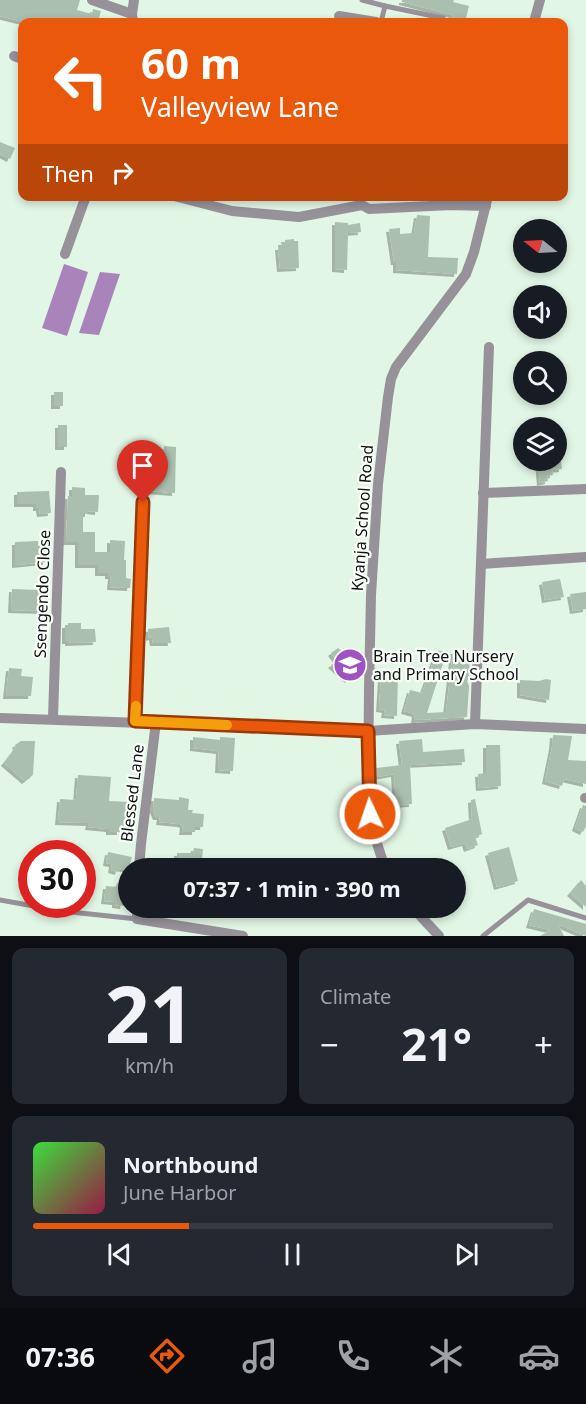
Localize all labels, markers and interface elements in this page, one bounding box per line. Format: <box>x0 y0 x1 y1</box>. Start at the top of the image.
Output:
text: 60 m <box>141 34 241 91</box>
icon: left <box>42 42 120 120</box>
text: Valleyview Lane <box>141 88 339 125</box>
icon: right <box>106 156 139 189</box>
text: Then <box>42 158 94 188</box>
north arrow <box>513 219 567 273</box>
map controls <box>513 219 567 471</box>
button: sound <box>513 285 567 339</box>
button: search <box>513 351 567 405</box>
button: layers <box>513 417 567 471</box>
pin <box>117 440 168 502</box>
street label: Kyanja School Road <box>346 444 378 592</box>
icon: arrive <box>126 449 159 482</box>
street label: Ssengendo Close <box>29 529 55 659</box>
place label: Brain Tree Nursery and Primary School <box>373 645 519 685</box>
school or university icon: Brain Tree Nursery and Primary School <box>332 647 368 683</box>
street label: Blessed Lane <box>115 743 149 843</box>
position arrow <box>338 782 402 846</box>
speed limit sign: 30 <box>18 840 96 918</box>
text: 07:37 · 1 min · 390 m <box>183 873 401 903</box>
text: 21 <box>105 960 194 1066</box>
text: Climate <box>320 983 391 1010</box>
text: 21° <box>401 1013 472 1074</box>
text: − <box>320 1022 339 1067</box>
text: + <box>534 1022 553 1067</box>
text: km/h <box>125 1052 174 1079</box>
text: Northbound <box>123 1149 258 1179</box>
text: June Harbor <box>123 1179 237 1206</box>
icon: previous <box>103 1238 136 1271</box>
icon: pause <box>276 1238 309 1271</box>
icon: next <box>450 1238 483 1271</box>
icon: directions <box>146 1335 188 1377</box>
icon: music <box>239 1335 281 1377</box>
icon: phone <box>332 1335 374 1377</box>
icon: climate <box>425 1335 467 1377</box>
icon: car <box>518 1335 560 1377</box>
text: 07:36 <box>26 1338 95 1375</box>

